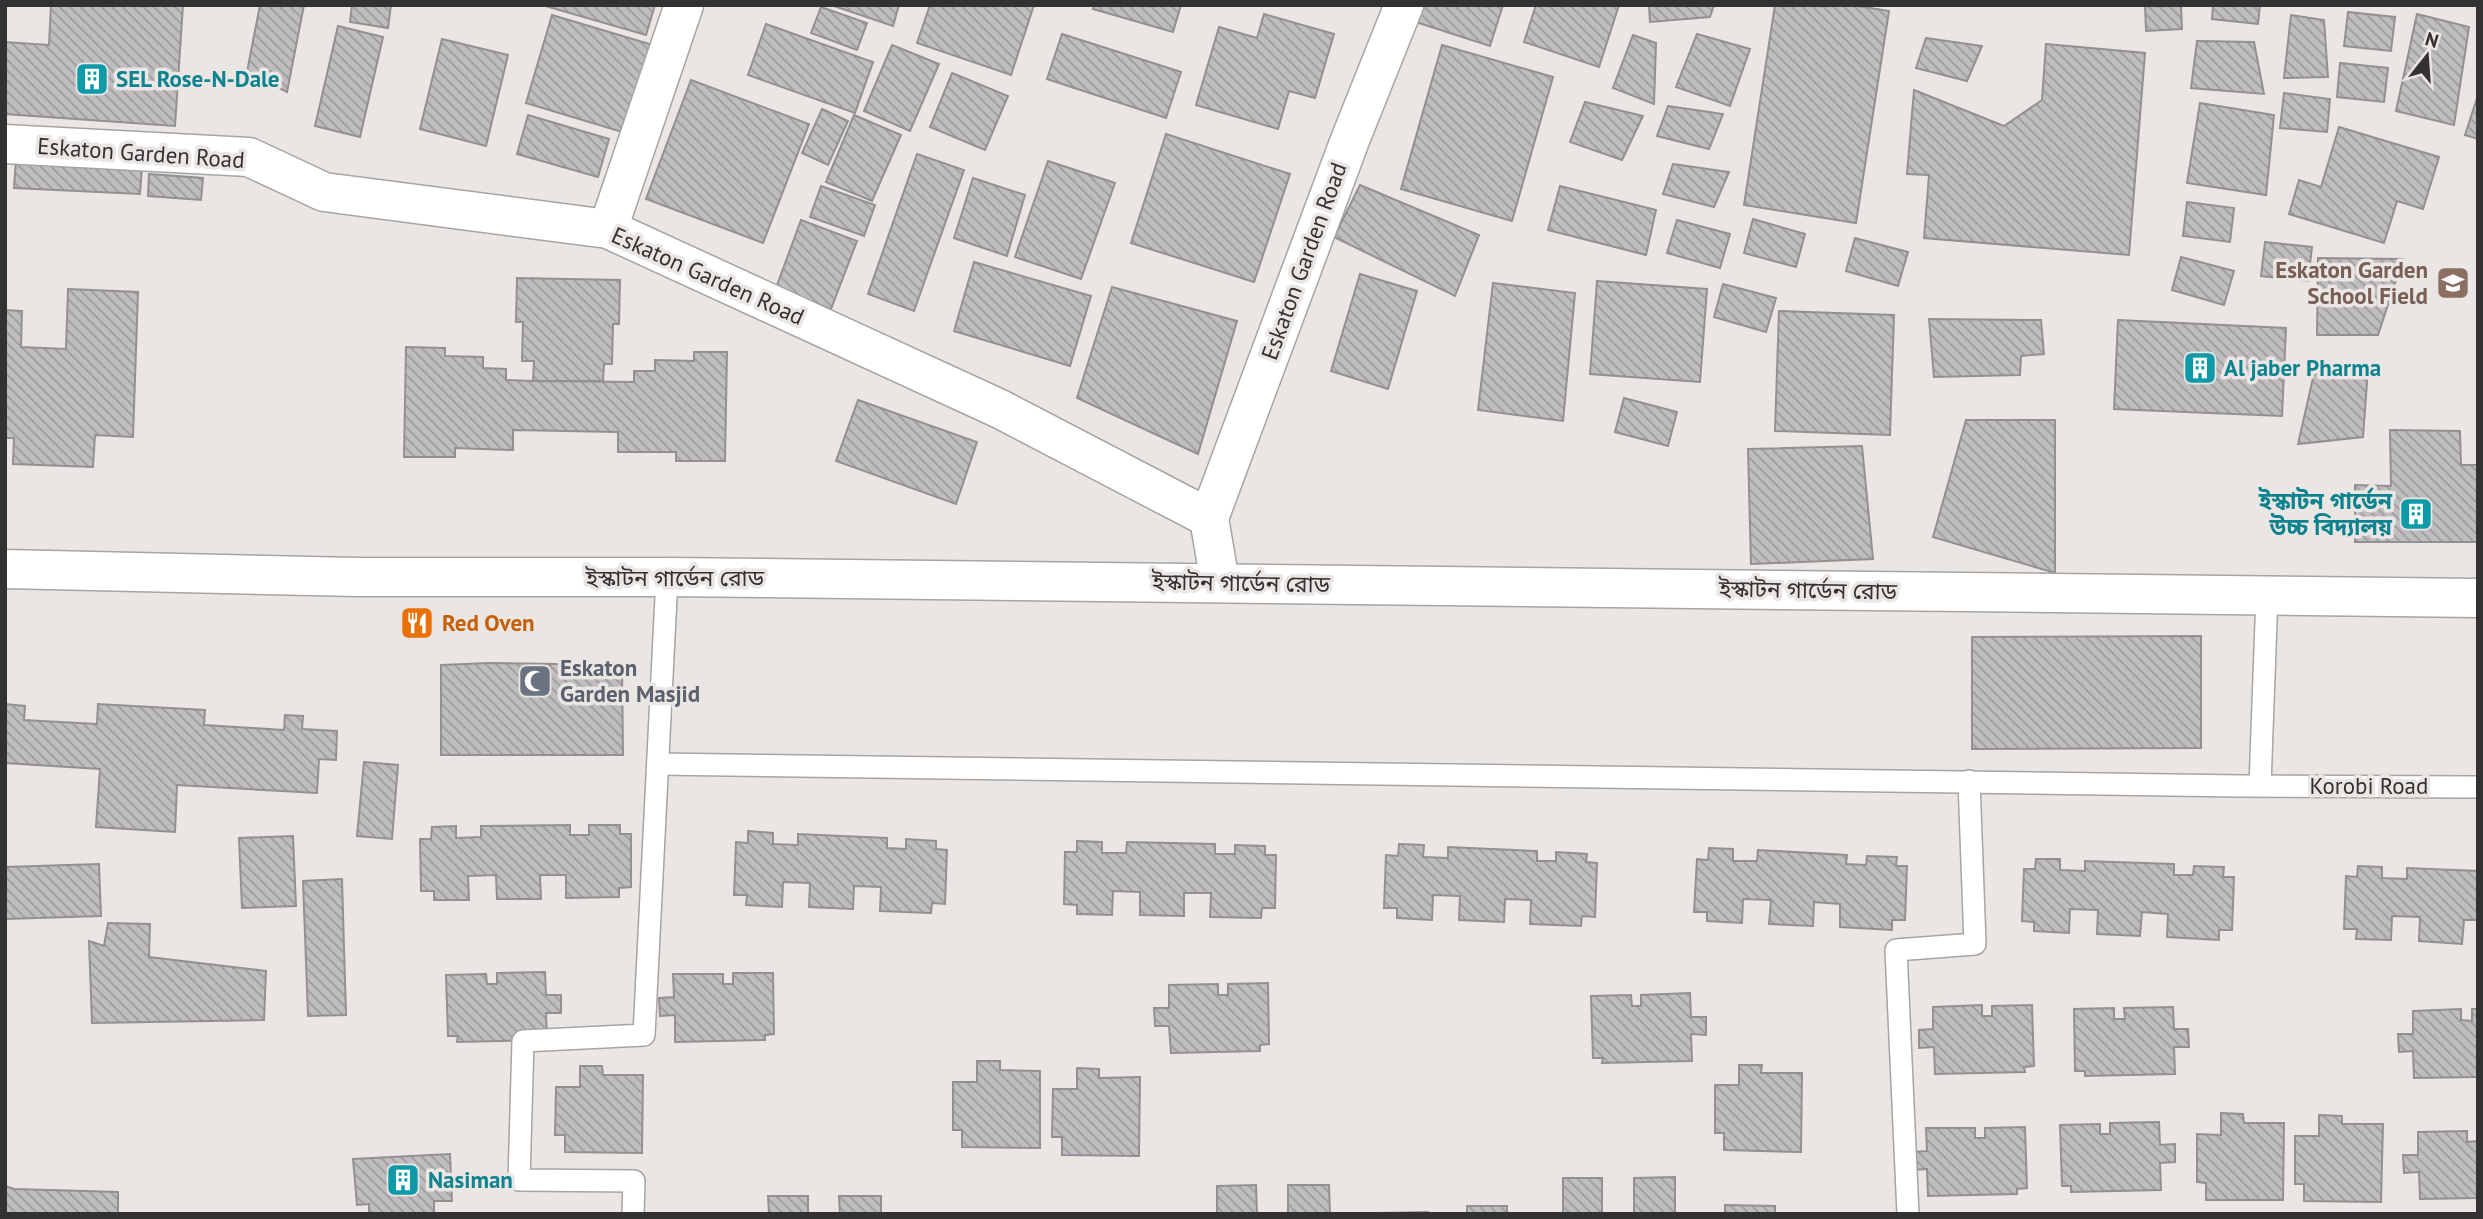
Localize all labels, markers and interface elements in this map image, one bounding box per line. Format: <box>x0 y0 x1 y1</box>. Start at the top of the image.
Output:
north arrow <box>2392 21 2462 91</box>
text: N <box>2422 26 2441 53</box>
building icon: SEL Rose-N-Dale <box>73 60 111 98</box>
place label: SEL Rose-N-Dale <box>116 64 280 93</box>
street label: Eskaton Garden Road <box>36 131 246 174</box>
street label: Eskaton Garden Road <box>1254 158 1353 363</box>
street label: Eskaton Garden Road <box>607 220 809 331</box>
place label: Eskaton Garden School Field <box>2275 255 2428 310</box>
school or university icon: Eskaton Garden School Field <box>2434 264 2472 302</box>
building icon: Al jaber Pharma <box>2181 349 2219 387</box>
place label: Al jaber Pharma <box>2224 353 2381 382</box>
place label: ইস্কাটন গার্ডেন উচ্চ বিদ্যালয় <box>2258 486 2393 541</box>
building icon: ইস্কাটন গার্ডেন উচ্চ বিদ্যালয় <box>2397 495 2435 533</box>
street label: ইস্কাটন গার্ডেন রোড <box>585 563 765 592</box>
street label: ইস্কাটন গার্ডেন রোড <box>1151 566 1331 599</box>
street label: ইস্কাটন গার্ডেন রোড <box>1718 573 1898 606</box>
restaurant icon: Red Oven <box>398 604 436 642</box>
place label: Red Oven <box>442 608 535 637</box>
place label: Eskaton Garden Masjid <box>560 653 700 708</box>
mosque icon: Eskaton Garden Masjid <box>516 662 554 700</box>
street label: Korobi Road <box>2310 771 2428 800</box>
building icon: Nasiman <box>384 1161 422 1199</box>
place label: Nasiman <box>428 1165 513 1194</box>

